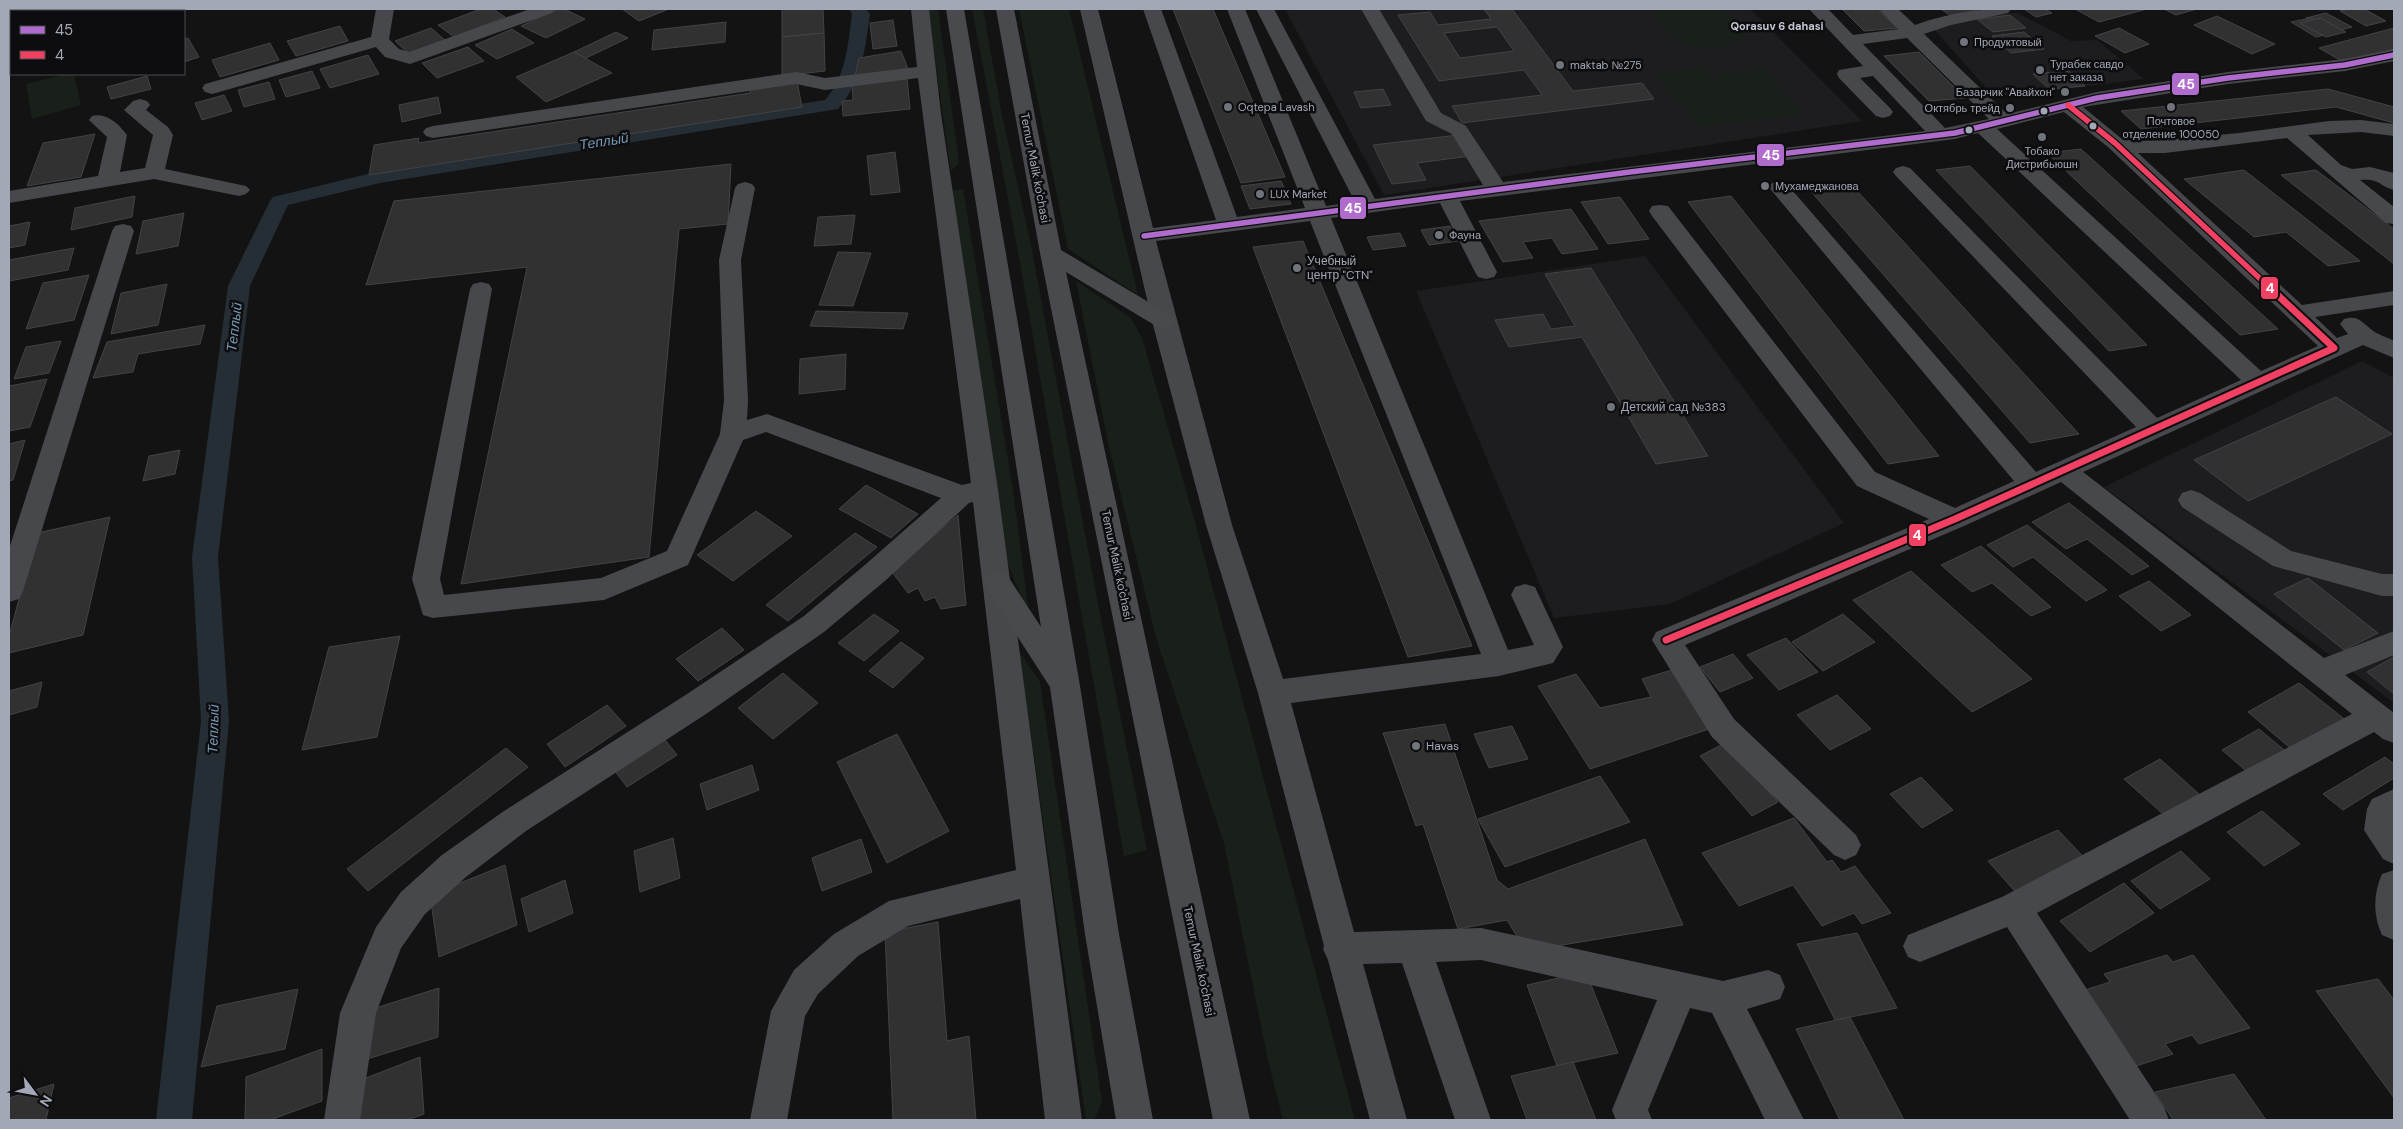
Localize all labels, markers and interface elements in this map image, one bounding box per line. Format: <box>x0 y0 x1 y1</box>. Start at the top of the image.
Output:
legend <box>10 10 185 75</box>
district label: Qorasuv 6 dahasi <box>1730 19 1824 33</box>
text: 45 <box>55 20 73 40</box>
place label: Продуктовый <box>1974 35 2042 49</box>
marker: Продуктовый <box>1958 36 1970 48</box>
text: 4 <box>55 45 64 65</box>
place label: Турабек савдо нет заказа <box>2050 57 2124 84</box>
place label: maktab №275 <box>1570 58 1642 72</box>
marker: maktab №275 <box>1554 59 1566 71</box>
marker: Турабек савдо нет заказа <box>2034 64 2046 76</box>
line badge: 45 <box>2171 72 2200 96</box>
text: 45 <box>2177 75 2195 93</box>
place label: Базарчик "Авайхон" <box>1956 85 2055 99</box>
marker: Базарчик "Авайхон" <box>2059 86 2071 98</box>
place label: Oqtepa Lavash <box>1238 100 1315 114</box>
marker: Oqtepa Lavash <box>1222 101 1234 113</box>
place label: Октябрь трейд <box>1925 101 2001 115</box>
marker: Почтовое отделение 100050 <box>2165 101 2177 113</box>
marker: Октябрь трейд <box>2004 102 2016 114</box>
unlabelled marker <box>2039 106 2049 116</box>
street label: Temur Malik ko'chasi <box>1016 112 1054 225</box>
place label: Почтовое отделение 100050 <box>2123 114 2219 141</box>
unlabelled marker <box>2088 121 2098 131</box>
unlabelled marker <box>1964 125 1974 135</box>
water label: Теплый <box>578 128 630 154</box>
marker: Тобако Дистрибьюшн <box>2036 131 2048 143</box>
line badge: 45 <box>1756 143 1785 167</box>
place label: Тобако Дистрибьюшн <box>2006 144 2078 171</box>
text: 45 <box>1762 146 1780 164</box>
place label: Мухамеджанова <box>1775 179 1860 193</box>
marker: Мухамеджанова <box>1759 180 1771 192</box>
place label: LUX Market <box>1270 187 1327 201</box>
marker: LUX Market <box>1254 188 1266 200</box>
line badge: 45 <box>1339 196 1367 220</box>
text: 45 <box>1344 199 1362 217</box>
place label: Фауна <box>1449 228 1482 242</box>
marker: Фауна <box>1433 229 1445 241</box>
place label: Учебный центр "CTN" <box>1307 253 1373 283</box>
marker: Учебный центр "CTN" <box>1291 262 1303 274</box>
line badge: 4 <box>2260 276 2279 300</box>
text: 4 <box>2265 279 2275 297</box>
water label: Теплый <box>222 301 246 353</box>
place label: Детский сад №383 <box>1621 399 1726 415</box>
marker: Детский сад №383 <box>1605 401 1617 413</box>
street label: Temur Malik ko'chasi <box>1098 509 1136 622</box>
line badge: 4 <box>1908 523 1927 547</box>
text: 4 <box>1912 526 1922 544</box>
water label: Теплый <box>203 704 223 754</box>
place label: Havas <box>1426 738 1459 754</box>
marker: Havas <box>1410 740 1422 752</box>
street label: Temur Malik ko'chasi <box>1180 905 1218 1018</box>
north arrow <box>10 1069 60 1119</box>
text: N <box>36 1092 56 1110</box>

